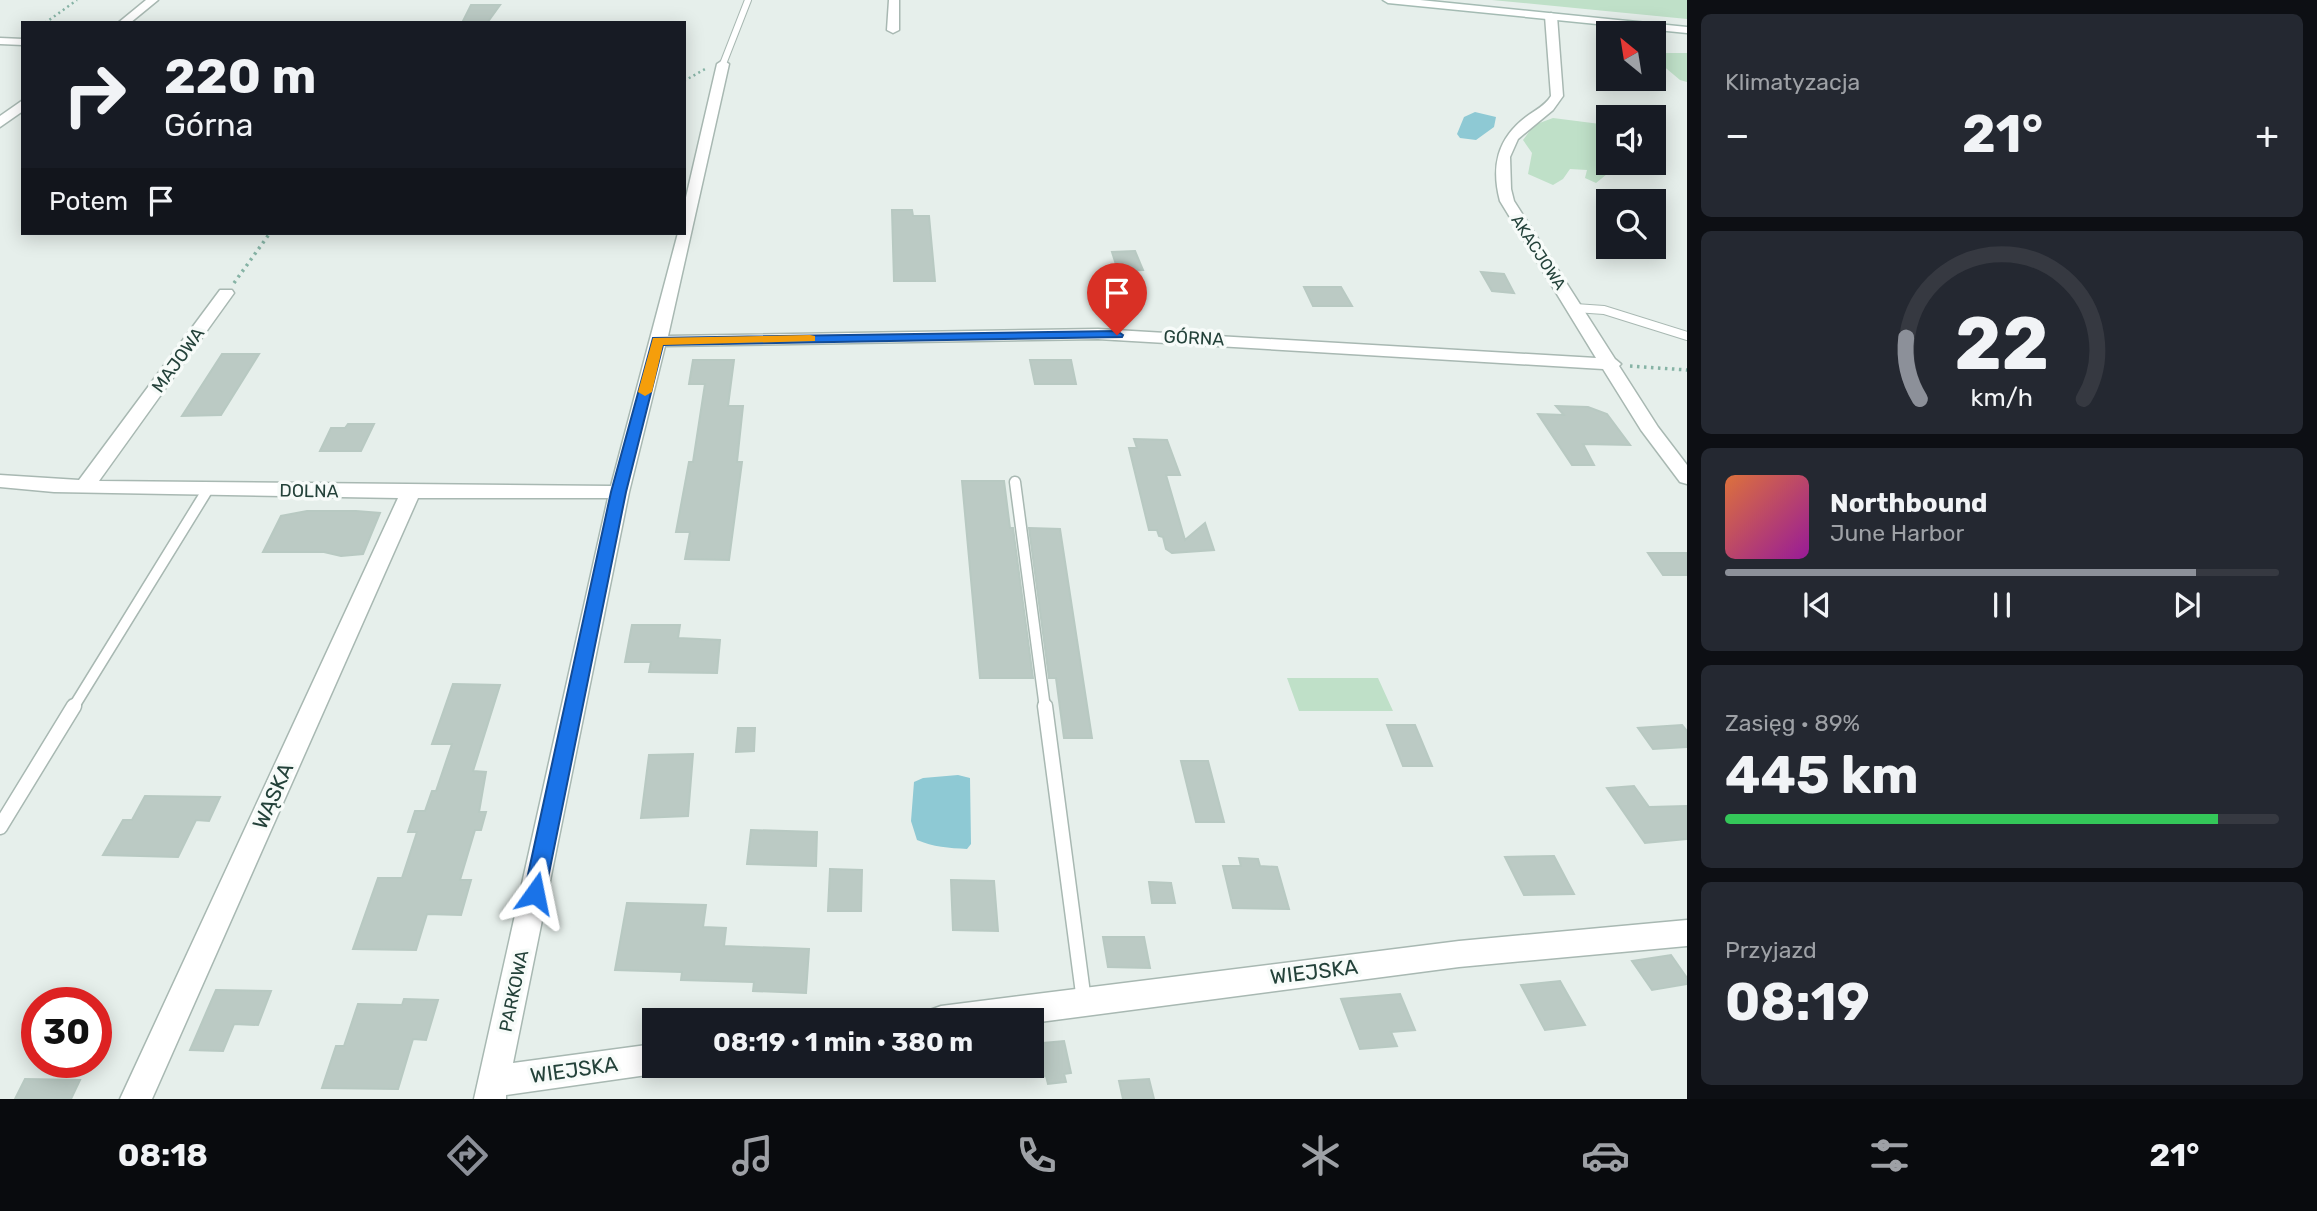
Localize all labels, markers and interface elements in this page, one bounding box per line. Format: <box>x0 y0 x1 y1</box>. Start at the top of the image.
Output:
north arrow <box>1596 21 1666 91</box>
map controls <box>1596 21 1666 259</box>
text: 220 m <box>164 47 316 105</box>
icon: right <box>49 49 140 140</box>
text: Klimatyzacja <box>1725 68 1860 96</box>
text: 21° <box>1962 103 2043 165</box>
button: sound <box>1596 105 1666 175</box>
text: Górna <box>164 106 253 144</box>
text: − <box>1725 112 1750 158</box>
text: + <box>2255 112 2279 158</box>
icon: arrive <box>142 182 180 220</box>
text: Potem <box>49 186 128 217</box>
button: search <box>1596 189 1666 259</box>
street label: AKACJOWA <box>1507 211 1570 294</box>
pin <box>1087 263 1147 335</box>
icon: arrive <box>1098 274 1136 312</box>
text: 22 <box>1955 301 2049 387</box>
street label: MAJOWA <box>147 323 209 397</box>
street label: GÓRNA <box>1163 325 1225 351</box>
text: km/h <box>1971 382 2033 411</box>
street label: DOLNA <box>279 479 339 503</box>
text: Northbound <box>1830 488 1988 519</box>
text: June Harbor <box>1830 519 1964 547</box>
icon: previous <box>1798 586 1836 624</box>
icon: pause <box>1983 586 2021 624</box>
icon: next <box>2168 586 2206 624</box>
text: Zasięg · 89% <box>1725 709 1860 737</box>
text: 445 km <box>1725 744 1919 806</box>
street label: WĄSKA <box>247 759 298 833</box>
position arrow <box>498 856 572 930</box>
text: Przyjazd <box>1725 936 1817 964</box>
street label: PARKOWA <box>495 948 533 1034</box>
street label: WIEJSKA <box>1269 954 1359 989</box>
text: 08:19 <box>1725 971 1870 1033</box>
speed limit sign: 30 <box>21 987 112 1078</box>
text: 08:19 · 1 min · 380 m <box>713 1027 973 1058</box>
street label: WIEJSKA <box>528 1051 619 1088</box>
icon: directions <box>443 1131 492 1180</box>
icon: music <box>728 1131 777 1180</box>
icon: phone <box>1012 1131 1061 1180</box>
icon: climate <box>1296 1131 1345 1180</box>
icon: car <box>1581 1131 1630 1180</box>
icon: filters <box>1865 1131 1914 1180</box>
text: 08:18 <box>118 1136 208 1174</box>
text: 21° <box>2149 1136 2199 1174</box>

